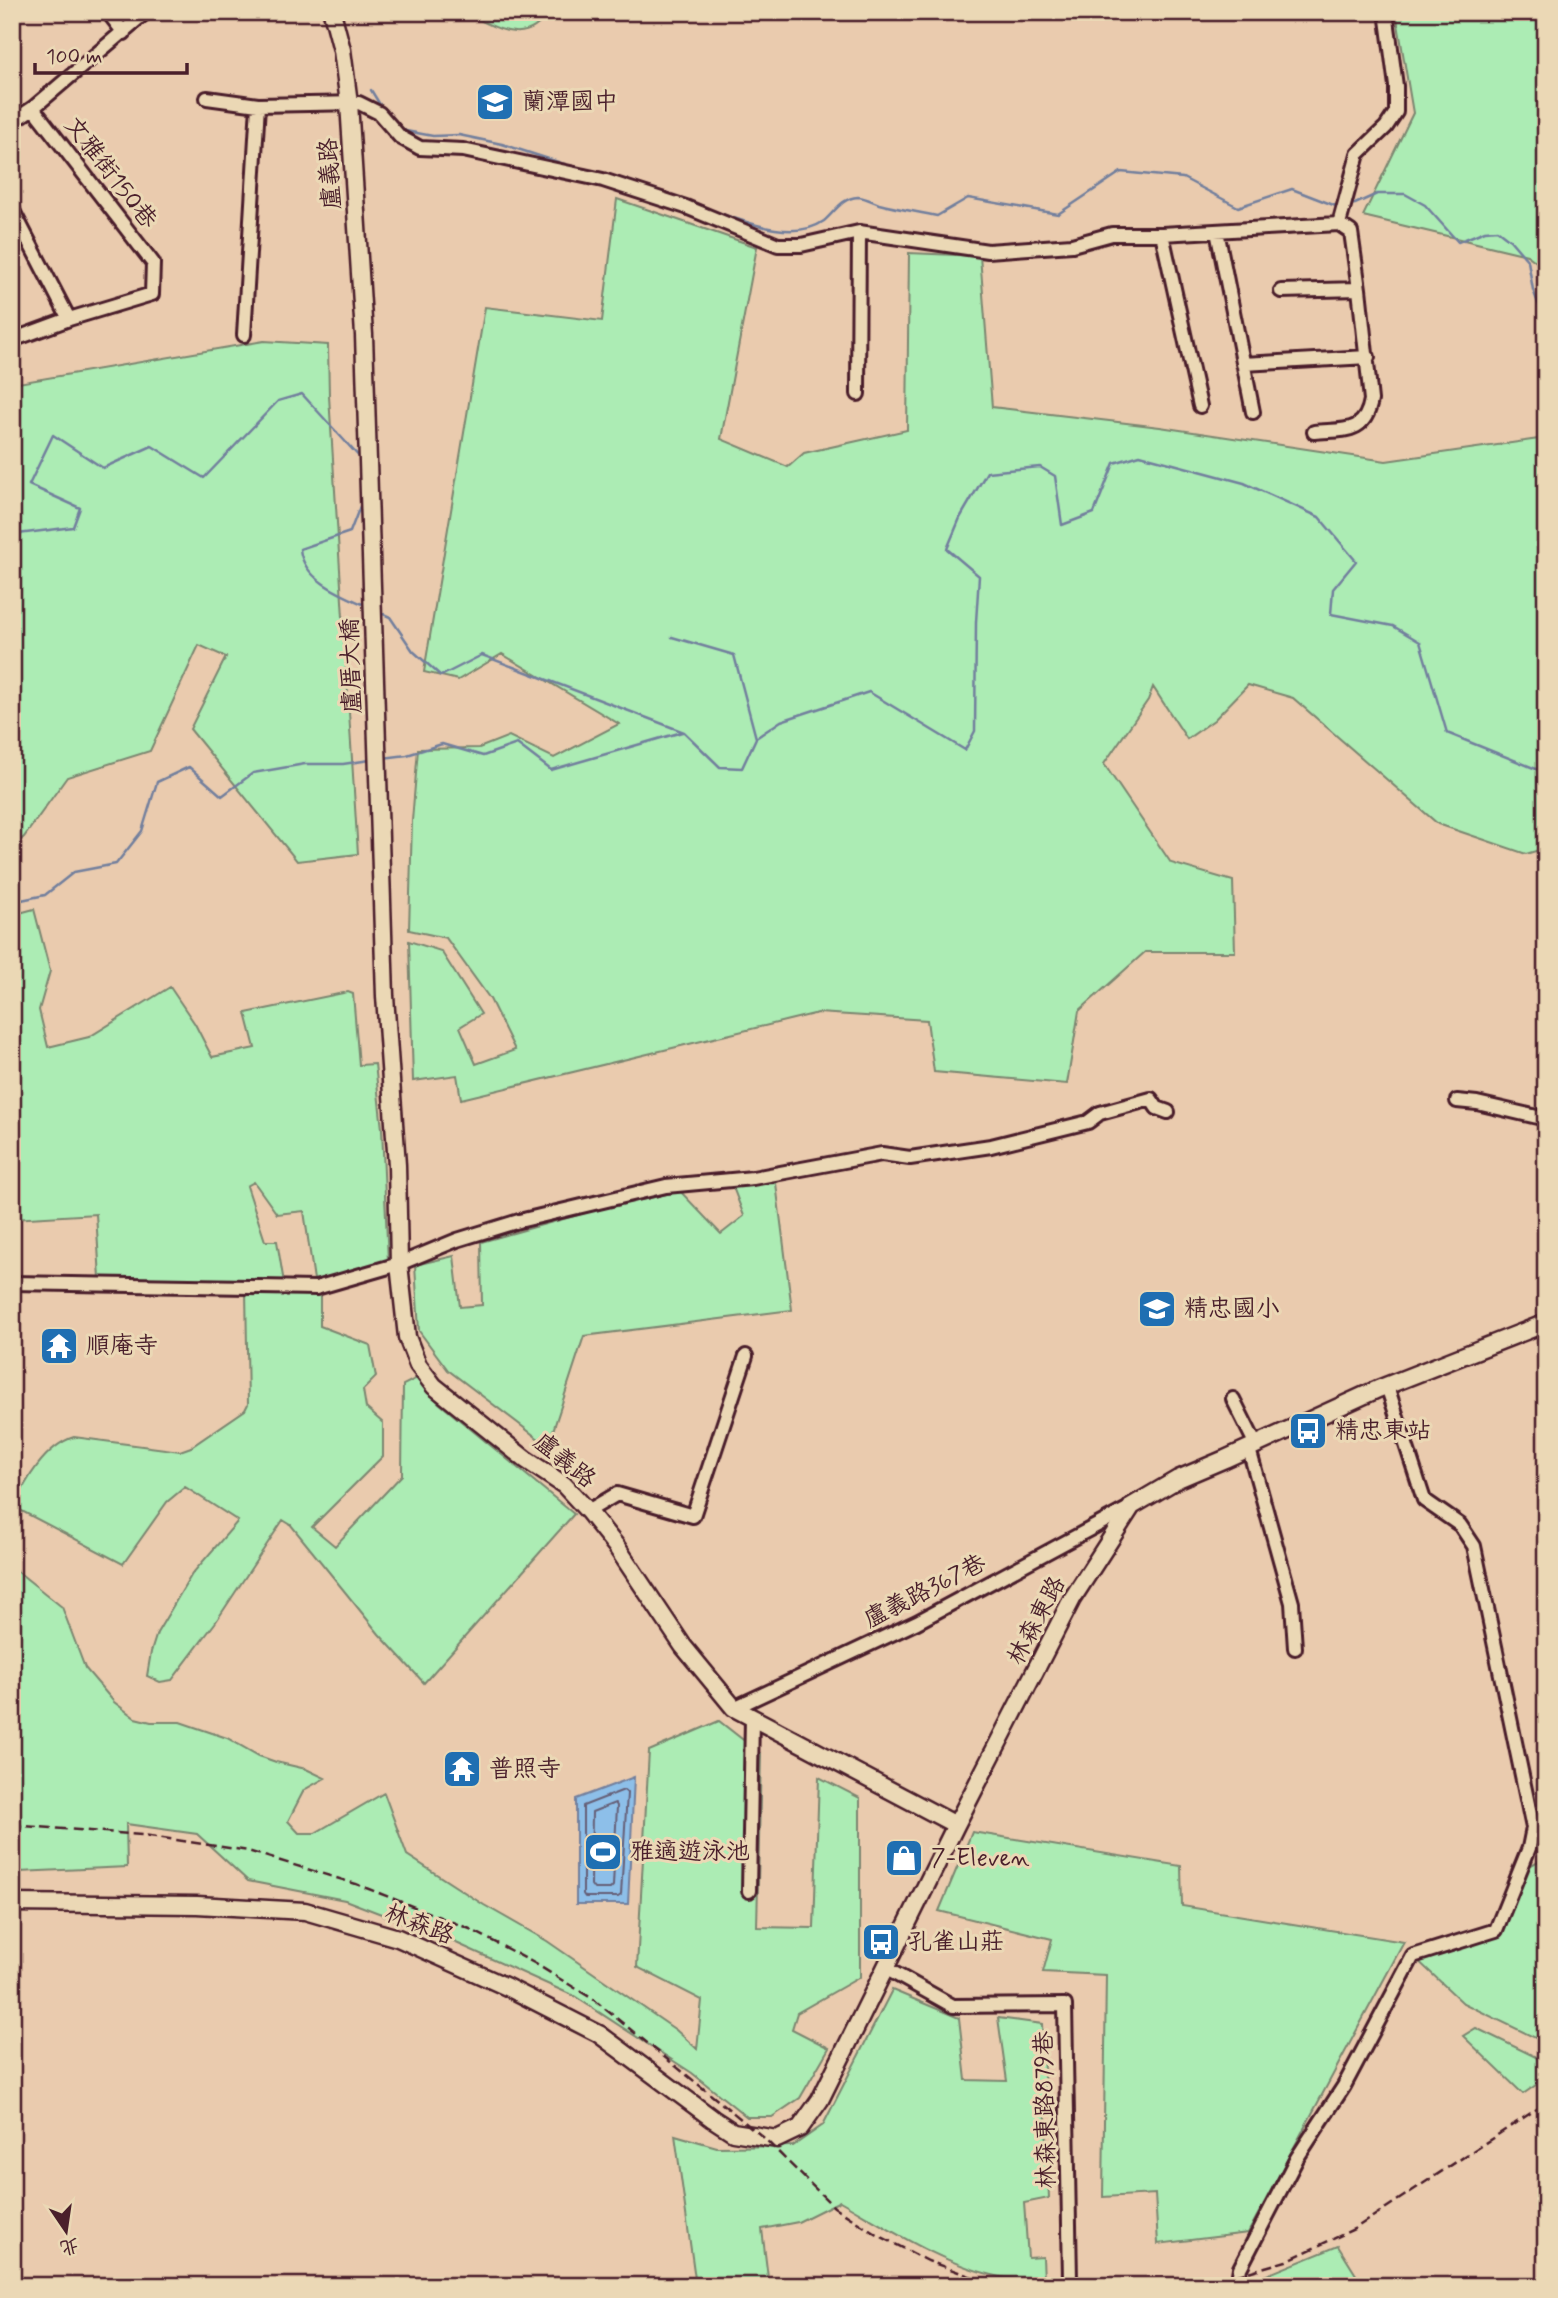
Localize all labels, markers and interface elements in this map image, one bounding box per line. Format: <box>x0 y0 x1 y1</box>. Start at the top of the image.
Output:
scale bar <box>35 32 187 76</box>
text: 100 m <box>46 43 102 71</box>
school or university icon: 蘭潭國中 <box>474 81 516 123</box>
place label: 蘭潭國中 <box>522 87 618 118</box>
street label: 文雅街150巷 <box>57 111 163 235</box>
street label: 盧義路 <box>313 137 349 211</box>
street label: 盧厝大橋 <box>335 617 369 715</box>
school or university icon: 精忠國小 <box>1136 1288 1178 1330</box>
place label: 精忠國小 <box>1184 1294 1280 1325</box>
temple icon: 順庵寺 <box>38 1325 80 1367</box>
place label: 順庵寺 <box>86 1331 158 1362</box>
bus stop icon: 精忠東站 <box>1287 1410 1329 1452</box>
place label: 精忠東站 <box>1335 1416 1431 1447</box>
street label: 盧義路 <box>526 1426 602 1496</box>
street label: 盧義路367巷 <box>858 1548 992 1636</box>
street label: 林森東路 <box>1001 1571 1073 1671</box>
temple icon: 普照寺 <box>441 1748 483 1790</box>
place label: 普照寺 <box>489 1754 561 1785</box>
sports icon: 雅適遊泳池 <box>582 1831 624 1873</box>
place label: 雅適遊泳池 <box>630 1837 750 1868</box>
shop icon: 7-Eleven <box>883 1837 925 1879</box>
place label: 7-Eleven <box>931 1843 1030 1874</box>
street label: 林森路 <box>380 1898 458 1952</box>
bus stop icon: 孔雀山莊 <box>860 1921 902 1963</box>
place label: 孔雀山莊 <box>908 1927 1004 1958</box>
street label: 林森東路879巷 <box>1029 2031 1063 2189</box>
north arrow <box>32 2196 102 2266</box>
text: 北 <box>57 2232 82 2260</box>

